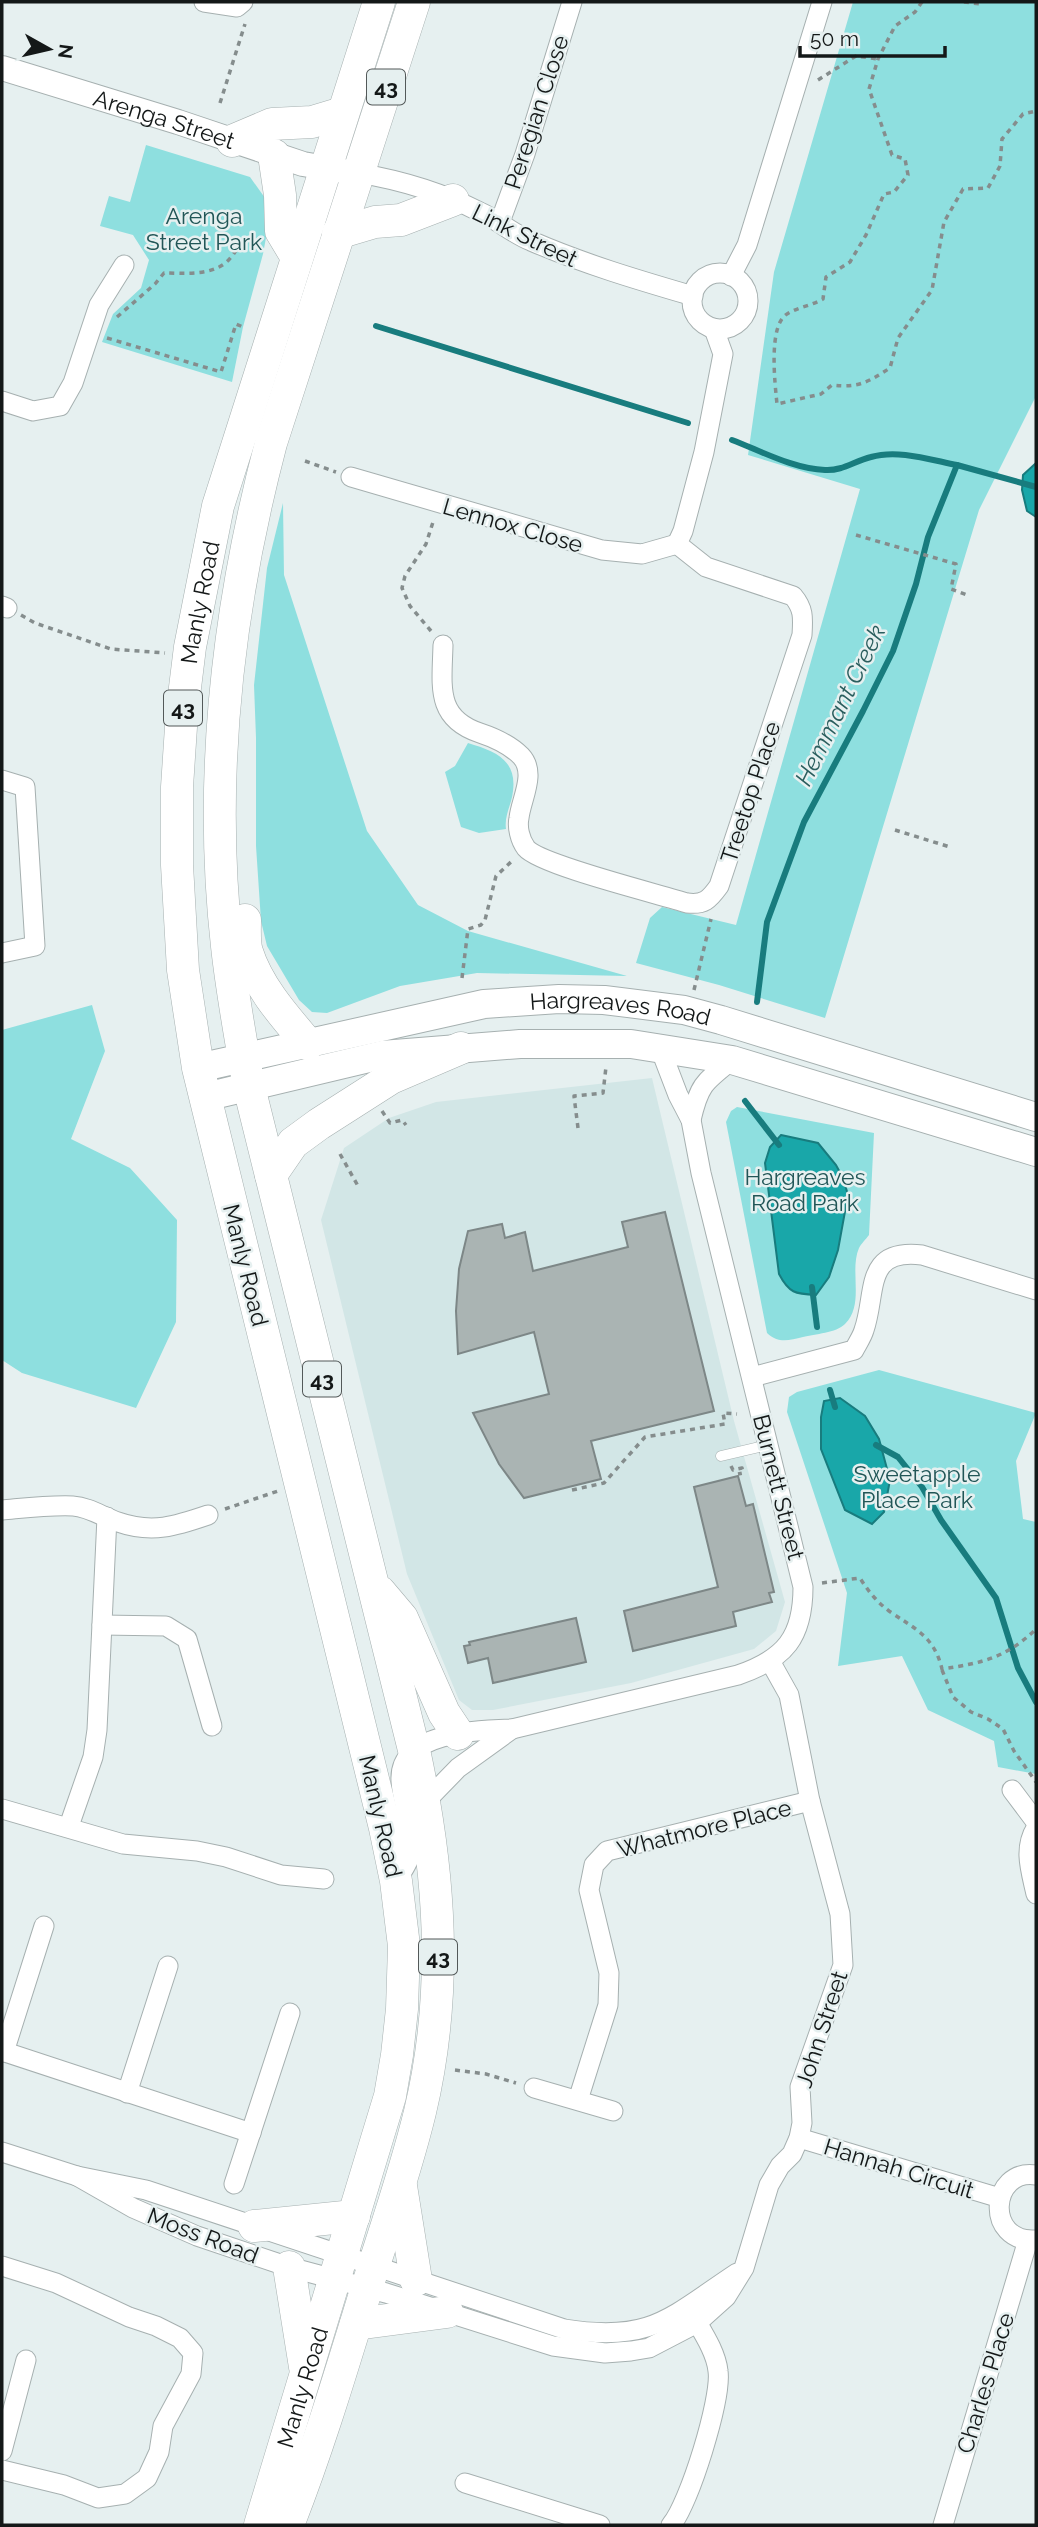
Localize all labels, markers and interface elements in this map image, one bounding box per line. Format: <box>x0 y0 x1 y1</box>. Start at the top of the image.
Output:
north arrow <box>14 14 84 84</box>
scale bar <box>800 14 945 58</box>
text: 50 m <box>810 26 859 51</box>
street label: Peregian Close <box>498 32 574 192</box>
text: N <box>54 43 78 60</box>
road number: 43 <box>367 70 405 104</box>
street label: Arenga Street <box>90 83 239 154</box>
street label: Link Street <box>468 198 582 272</box>
park label: Arenga Street Park <box>146 202 262 255</box>
street label: Lennox Close <box>440 492 586 558</box>
street label: Manly Road <box>175 538 224 665</box>
water label: Hemmant Creek <box>789 620 891 790</box>
road number: 43 <box>164 690 202 726</box>
street label: Treetop Place <box>714 718 786 866</box>
street label: Hargreaves Road <box>529 986 714 1030</box>
park label: Hargreaves Road Park <box>744 1163 866 1216</box>
street label: Manly Road <box>218 1201 274 1329</box>
road number: 43 <box>303 1362 341 1396</box>
street label: Burnett Street <box>748 1411 810 1563</box>
park label: Sweetapple Place Park <box>853 1460 981 1513</box>
street label: Manly Road <box>354 1752 408 1880</box>
street label: Whatmore Place <box>614 1793 794 1863</box>
road number: 43 <box>419 1940 457 1974</box>
street label: John Street <box>789 1967 853 2091</box>
street label: Hannah Circuit <box>821 2132 978 2204</box>
street label: Moss Road <box>144 2201 262 2269</box>
street label: Charles Place <box>951 2309 1019 2457</box>
street label: Manly Road <box>271 2324 333 2451</box>

